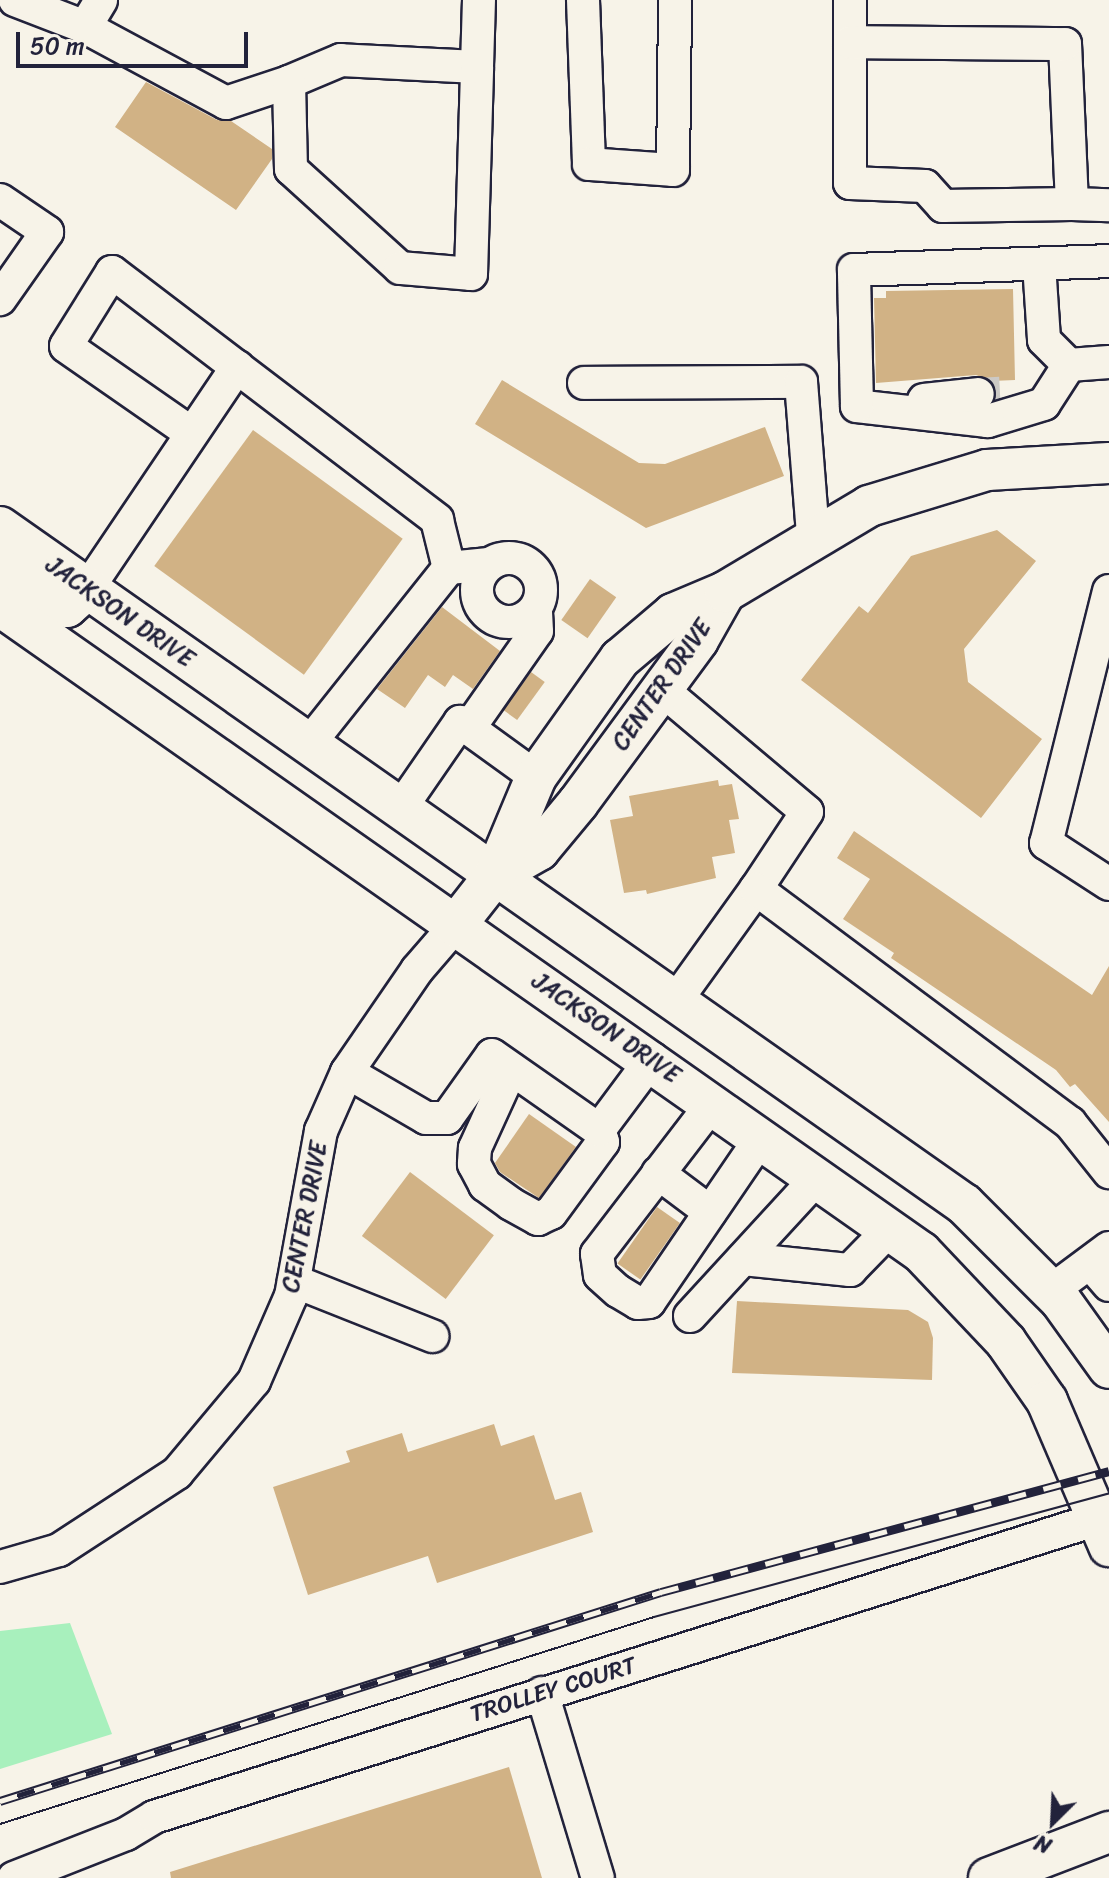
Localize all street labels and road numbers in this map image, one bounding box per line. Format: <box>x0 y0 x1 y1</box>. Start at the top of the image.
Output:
street label: JACKSON DRIVE <box>40 550 200 674</box>
street label: CENTER DRIVE <box>605 612 719 758</box>
street label: JACKSON DRIVE <box>526 966 686 1090</box>
street label: CENTER DRIVE <box>276 1137 334 1297</box>
street label: TROLLEY COURT <box>467 1651 639 1729</box>

